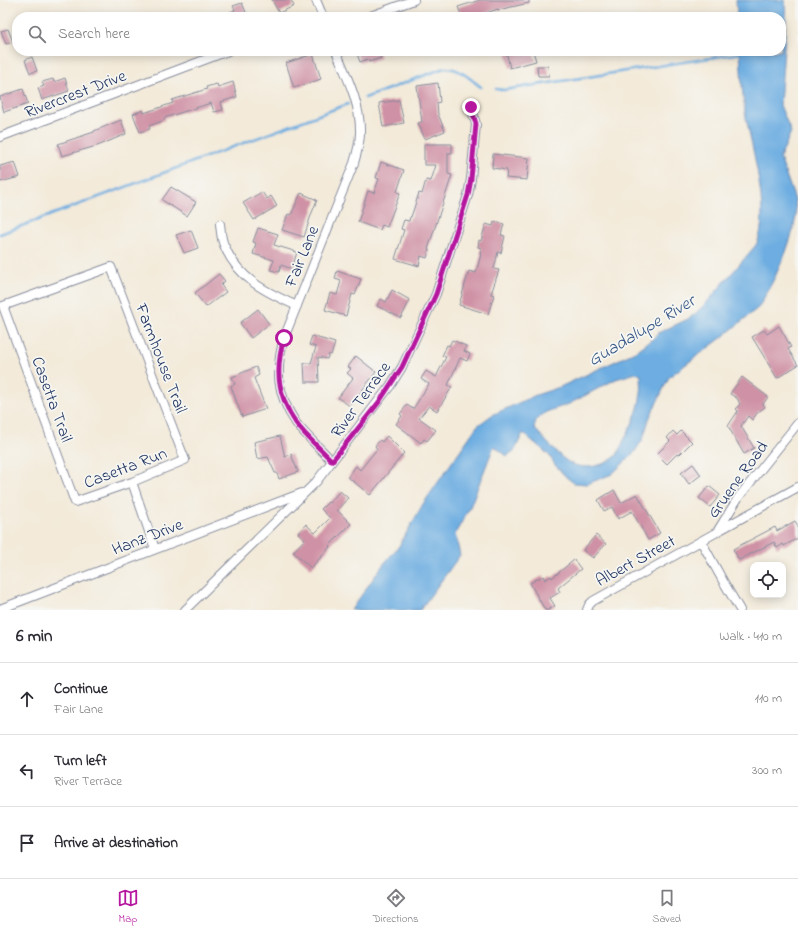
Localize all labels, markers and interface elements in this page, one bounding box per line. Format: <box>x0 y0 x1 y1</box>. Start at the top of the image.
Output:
search box <box>12 12 786 56</box>
icon: search <box>26 23 48 45</box>
text: Search here <box>58 23 130 45</box>
street label: Rivercrest Drive <box>21 63 130 125</box>
route end <box>462 98 480 116</box>
street label: Fair Lane <box>278 222 326 292</box>
water label: Guadalupe River <box>583 288 703 374</box>
street label: Farmhouse Trail <box>128 299 193 417</box>
route start <box>275 329 293 347</box>
street label: Casetta Trail <box>24 353 79 446</box>
street label: River Terrace <box>325 356 398 443</box>
street label: Gruene Road <box>702 436 775 524</box>
street label: Casetta Run <box>80 441 171 496</box>
street label: Hanz Drive <box>108 512 187 562</box>
street label: Albert Street <box>591 529 681 594</box>
map controls <box>750 562 786 598</box>
button: locate <box>750 562 786 598</box>
text: 6 min <box>16 624 52 649</box>
text: Walk · 410 m <box>719 627 782 646</box>
text: Continue <box>54 678 108 700</box>
icon: ahead <box>16 688 38 710</box>
text: 110 m <box>755 689 782 708</box>
text: Fair Lane <box>54 700 103 719</box>
text: Turn left <box>54 750 107 772</box>
icon: left <box>16 760 38 782</box>
text: 300 m <box>752 761 782 780</box>
text: River Terrace <box>54 772 122 791</box>
icon: arrive <box>16 832 38 854</box>
text: Arrive at destination <box>54 832 178 854</box>
tab: Map <box>117 887 139 927</box>
tab: Directions <box>373 887 418 927</box>
tab: Saved <box>652 887 681 927</box>

